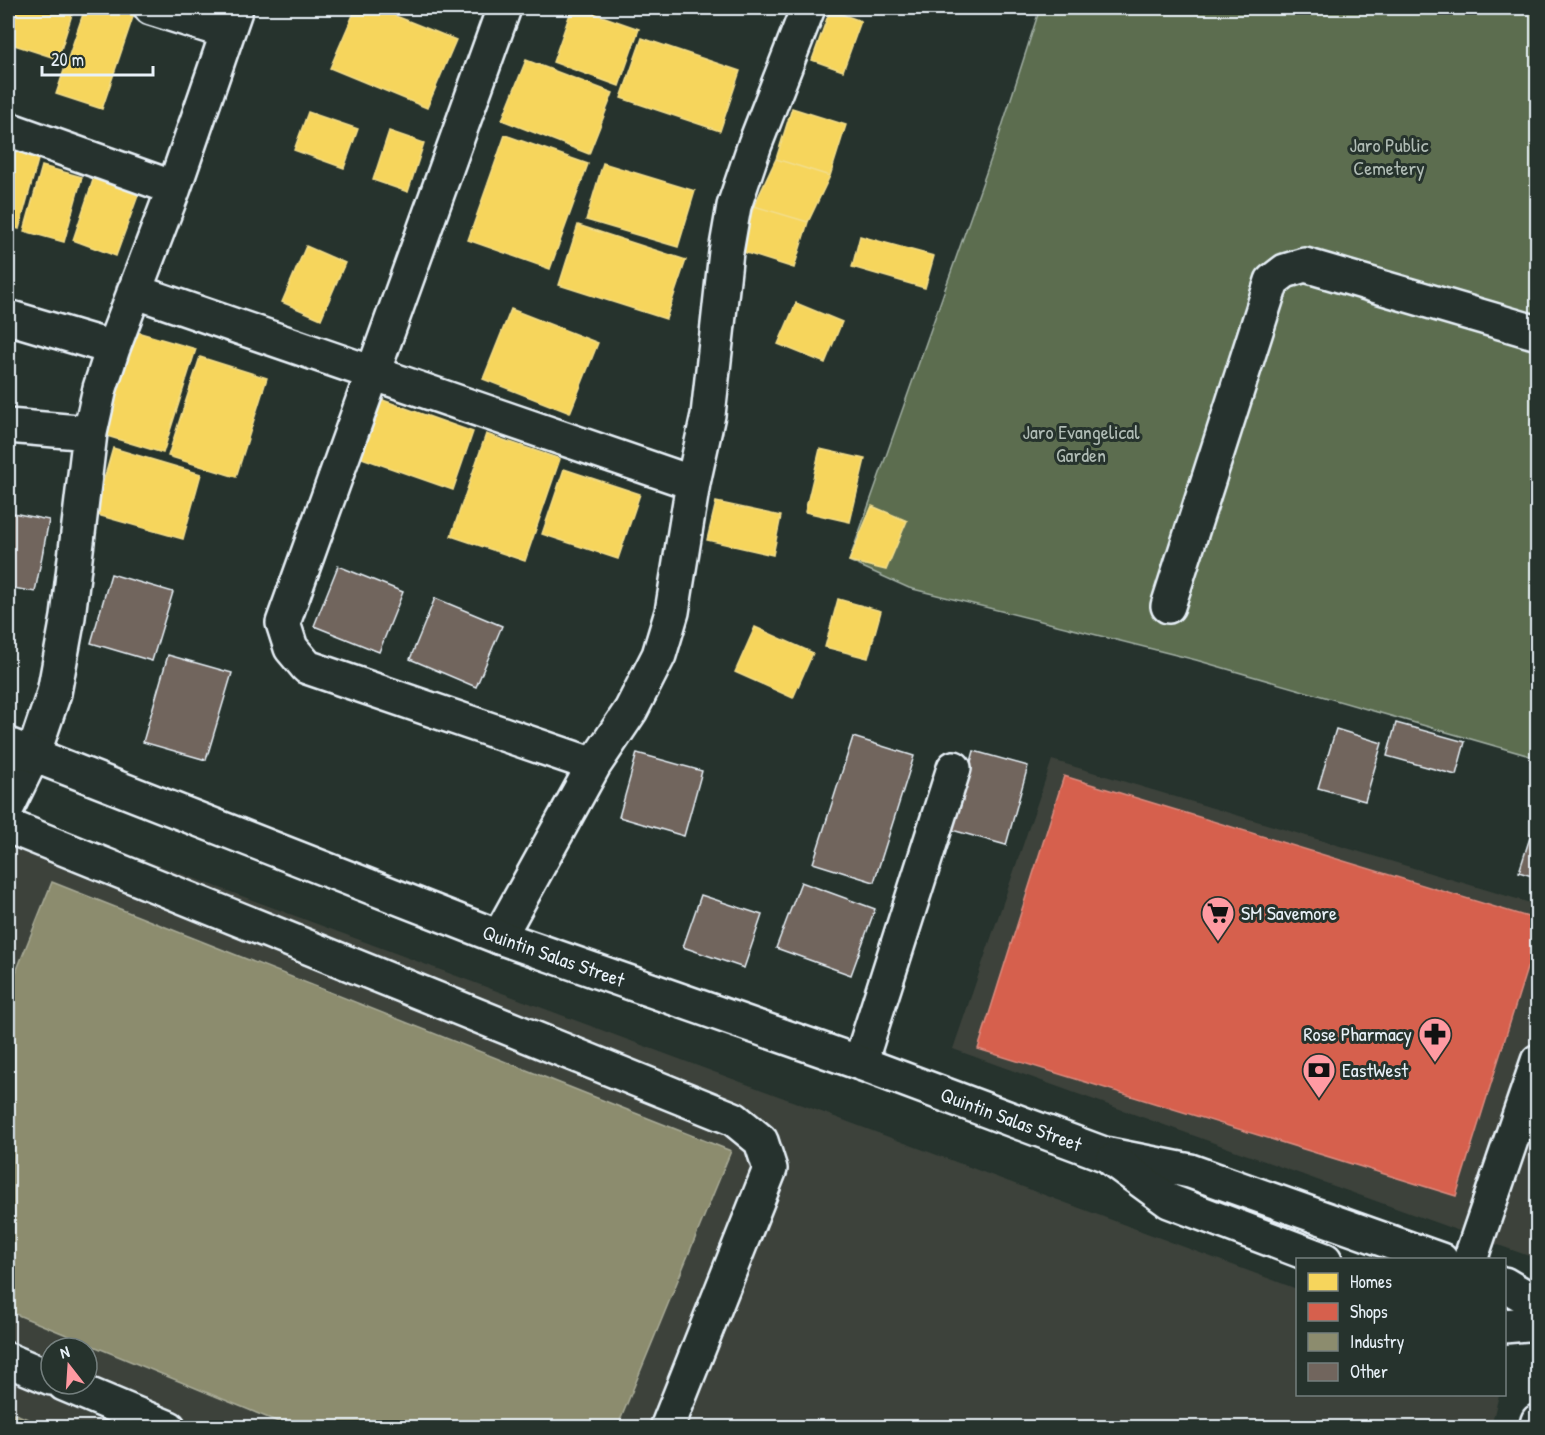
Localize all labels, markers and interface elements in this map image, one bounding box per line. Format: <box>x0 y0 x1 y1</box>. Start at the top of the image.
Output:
scale bar <box>42 39 153 77</box>
text: 20 m <box>51 47 84 72</box>
park label: Jaro Public Cemetery <box>1349 131 1429 181</box>
park label: Jaro Evangelical Garden <box>1023 418 1140 468</box>
supermarket icon: SM Savemore <box>1200 895 1236 942</box>
place label: SM Savemore <box>1241 899 1337 926</box>
street label: Quintin Salas Street <box>479 918 629 993</box>
pharmacy icon: Rose Pharmacy <box>1417 1016 1453 1063</box>
place label: Rose Pharmacy <box>1303 1020 1412 1047</box>
bank icon: EastWest <box>1301 1052 1337 1099</box>
place label: EastWest <box>1342 1056 1409 1083</box>
street label: Quintin Salas Street <box>937 1080 1087 1158</box>
legend <box>1296 1258 1506 1396</box>
text: Homes <box>1350 1269 1392 1294</box>
text: Shops <box>1350 1299 1388 1324</box>
text: Industry <box>1350 1329 1405 1354</box>
north arrow <box>39 1336 99 1396</box>
text: N <box>57 1340 72 1363</box>
text: Other <box>1350 1359 1388 1384</box>

